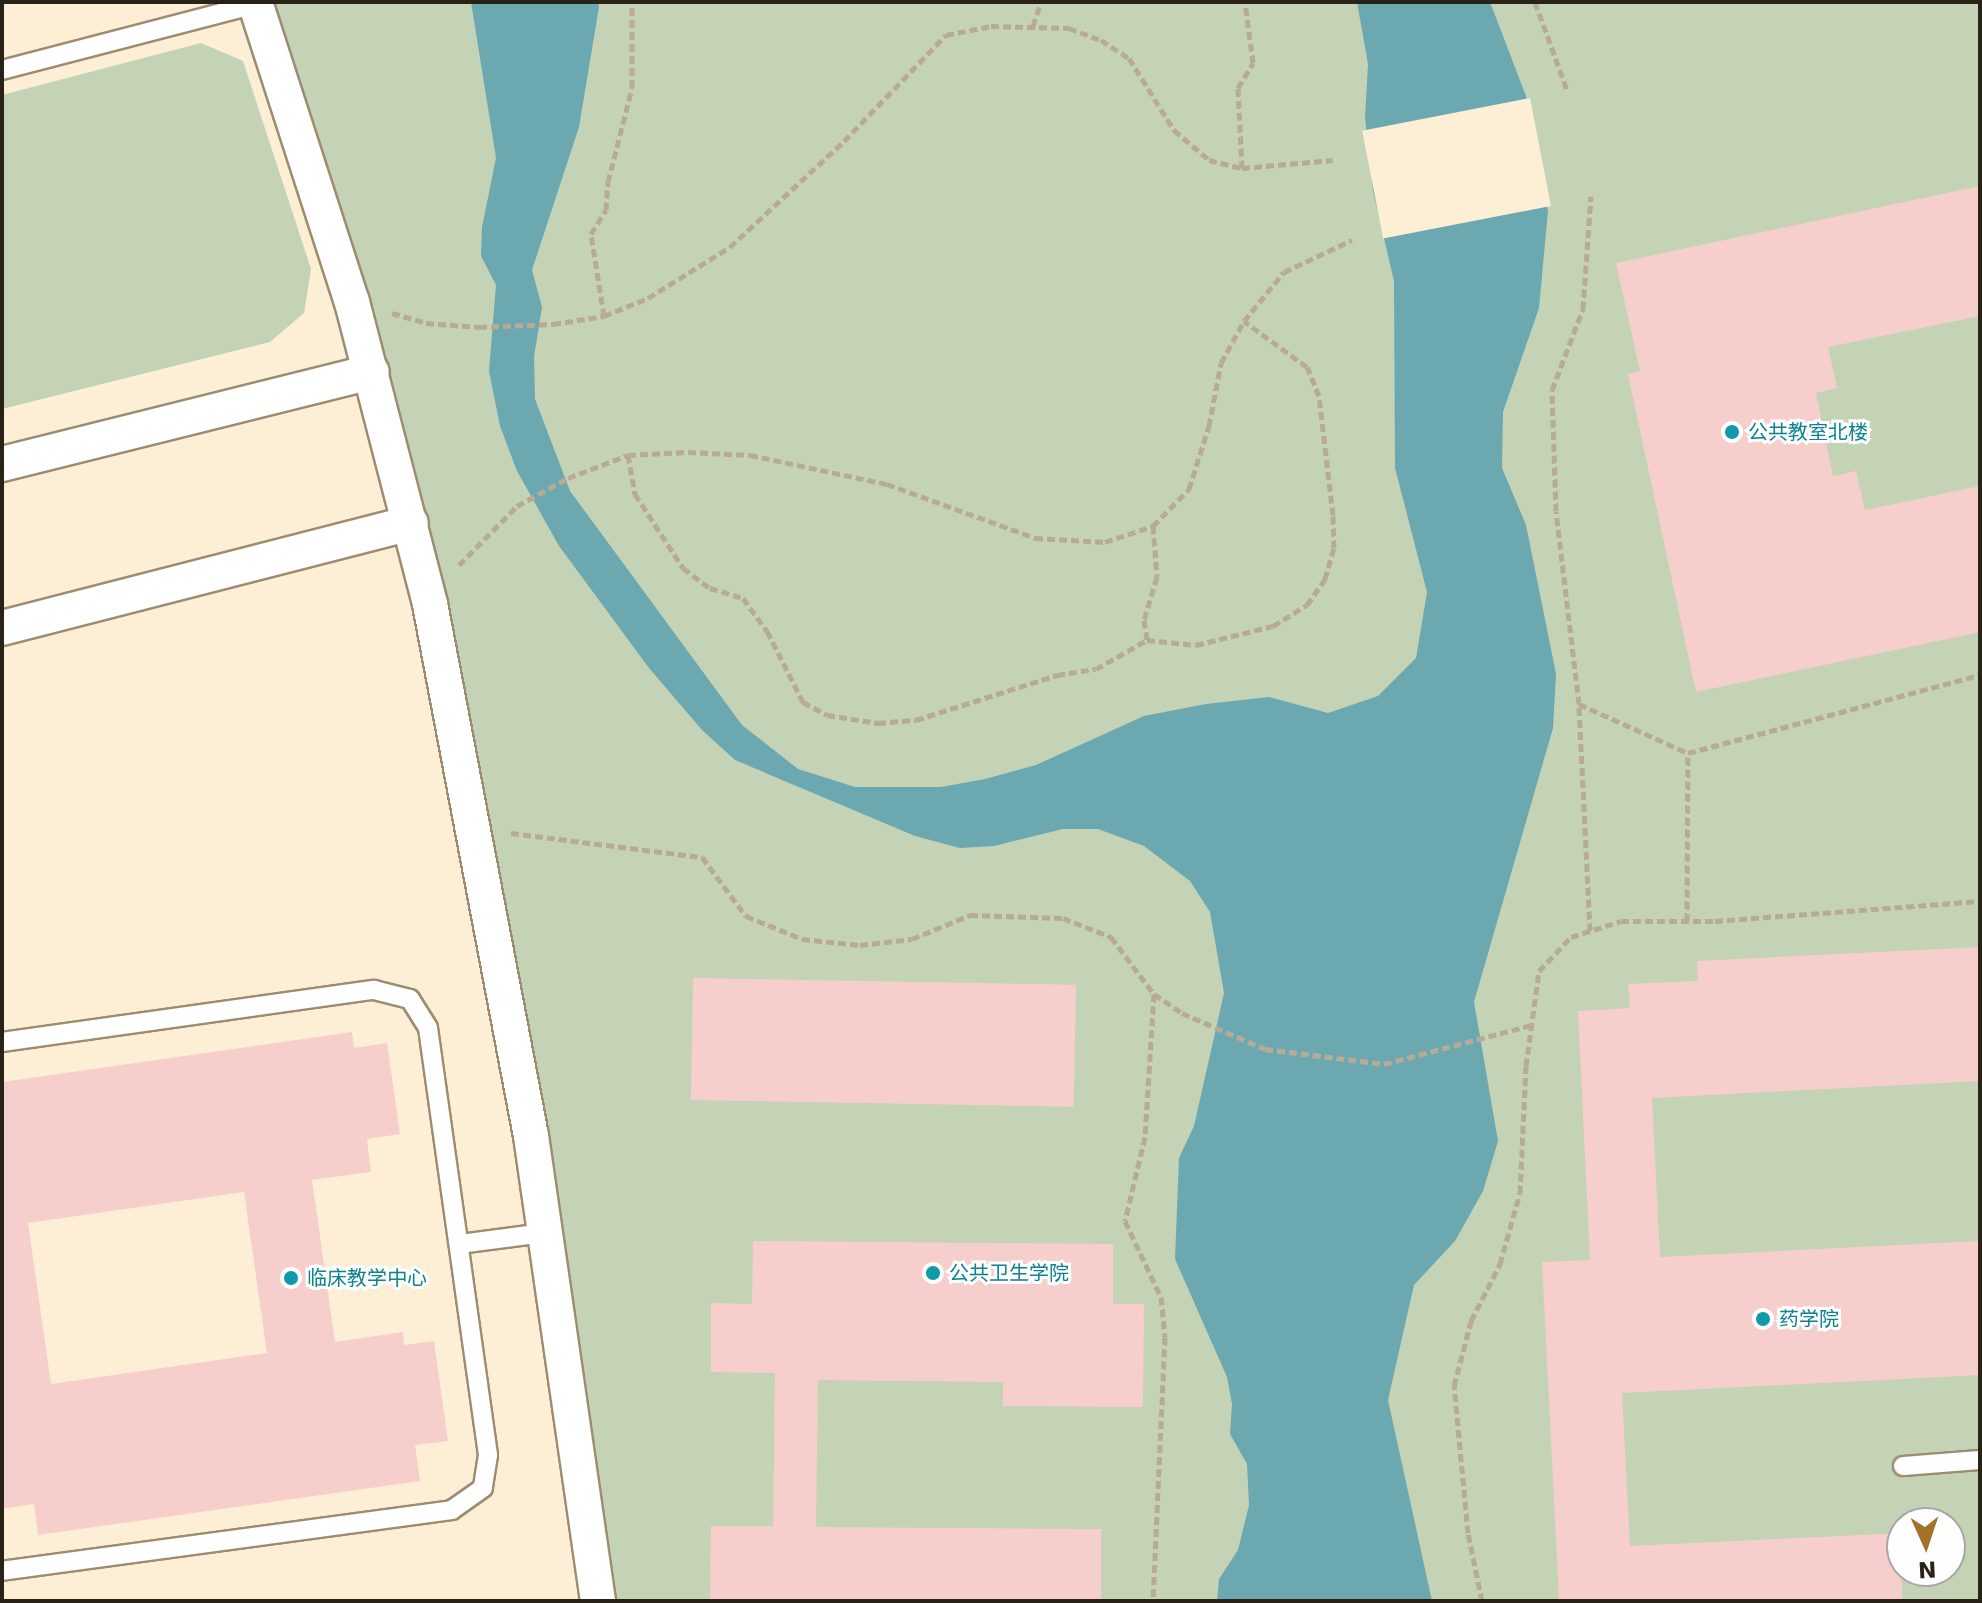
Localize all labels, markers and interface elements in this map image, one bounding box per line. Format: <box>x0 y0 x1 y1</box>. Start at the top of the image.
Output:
place label: 公共教室北楼 <box>1748 420 1868 444</box>
marker: 公共教室北楼 <box>1723 423 1741 441</box>
place label: 公共卫生学院 <box>949 1261 1069 1285</box>
marker: 公共卫生学院 <box>924 1264 942 1282</box>
place label: 临床教学中心 <box>307 1266 427 1290</box>
marker: 临床教学中心 <box>282 1269 300 1287</box>
place label: 药学院 <box>1779 1307 1839 1331</box>
marker: 药学院 <box>1754 1310 1772 1328</box>
north arrow <box>1886 1507 1966 1587</box>
text: N <box>1917 1557 1937 1582</box>

